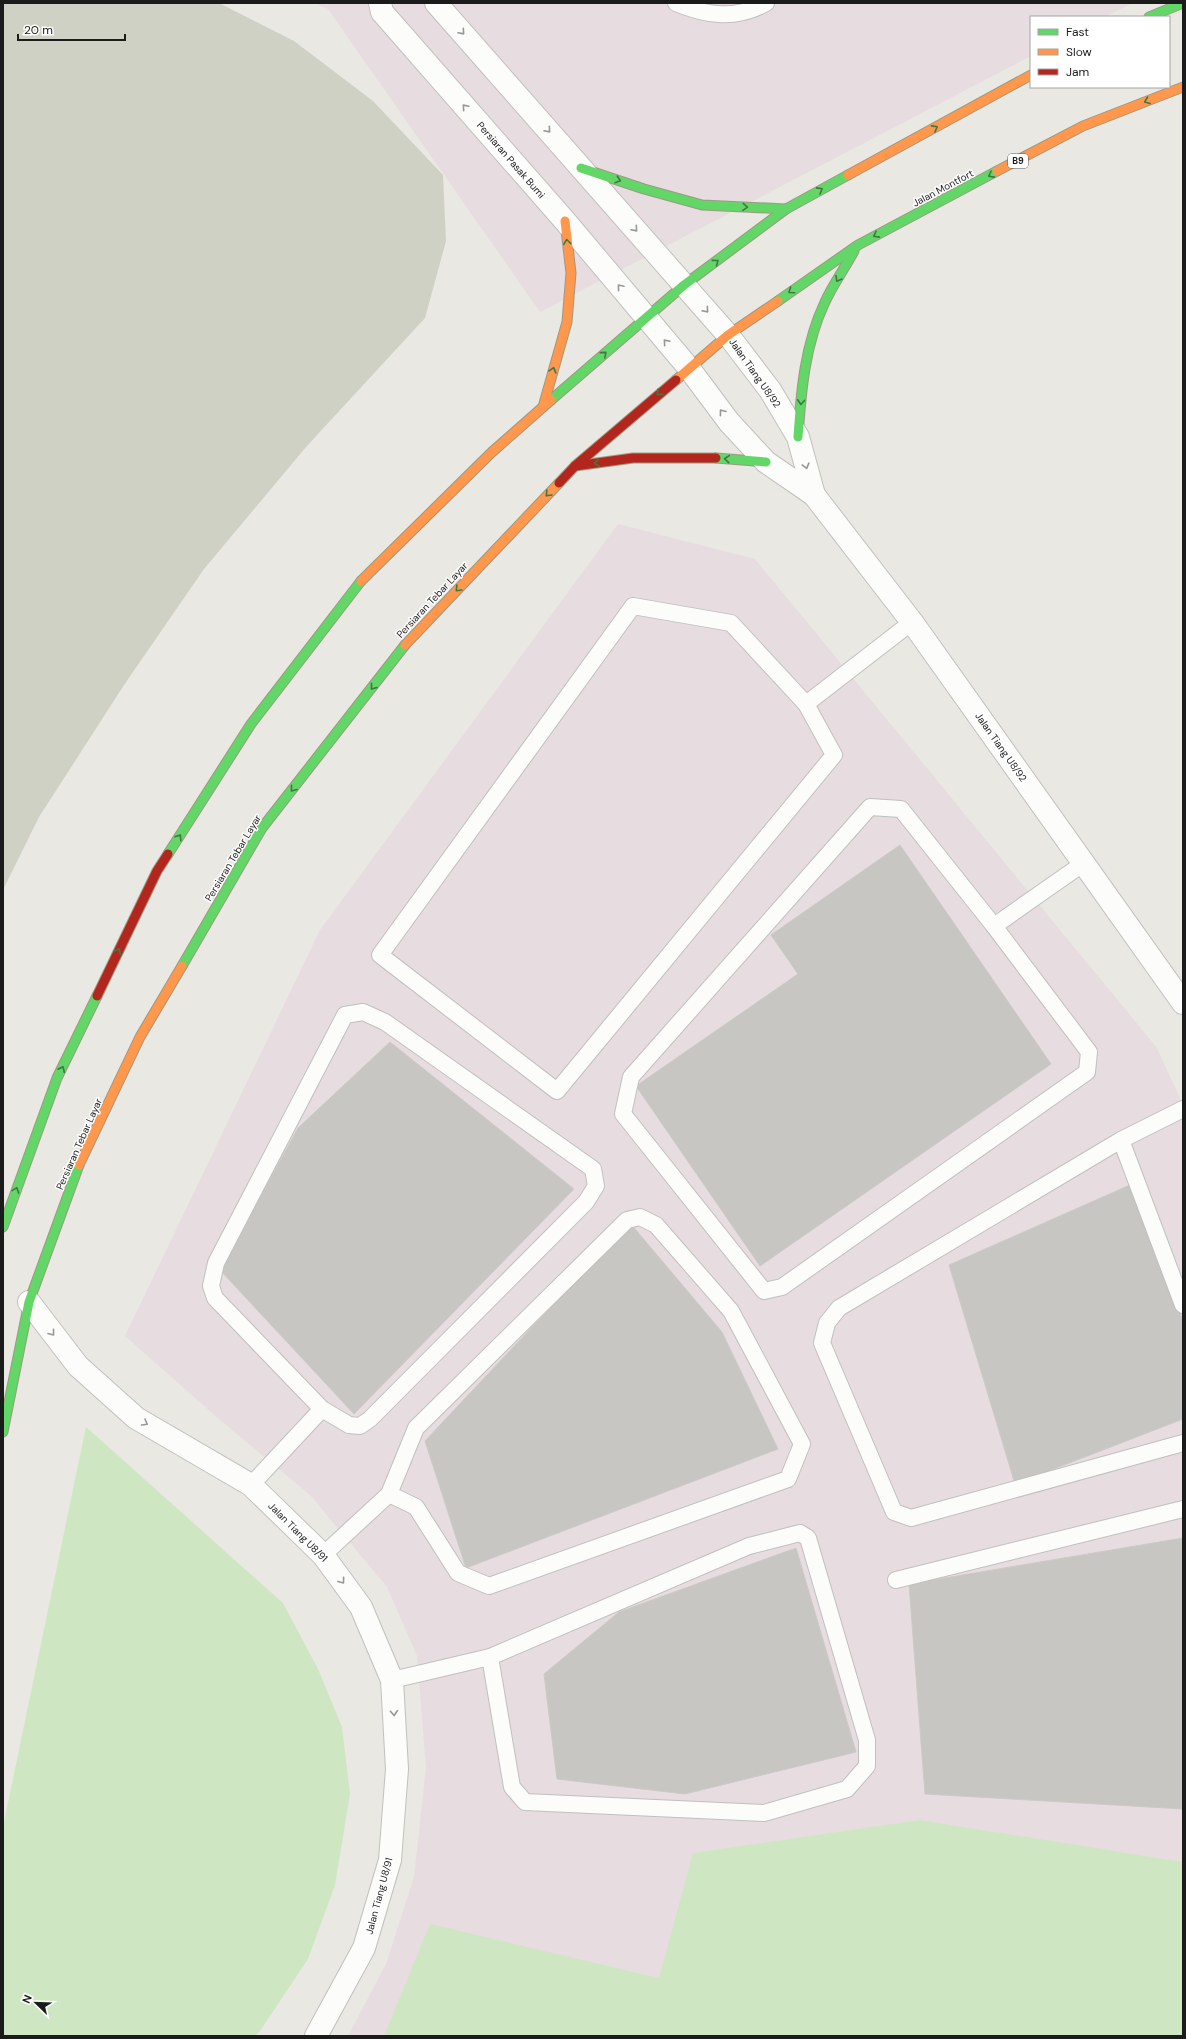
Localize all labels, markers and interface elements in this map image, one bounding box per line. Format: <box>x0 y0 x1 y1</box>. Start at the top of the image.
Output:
scale bar <box>18 16 125 42</box>
legend <box>1030 16 1170 88</box>
text: 20 m <box>24 22 53 38</box>
text: Fast <box>1066 24 1089 40</box>
one-way arrow <box>458 28 465 35</box>
text: Slow <box>1066 44 1092 60</box>
text: Jam <box>1066 64 1089 80</box>
one-way arrow <box>1143 97 1150 105</box>
one-way arrow <box>463 105 470 112</box>
street label: Persiaran Pasak Bumi <box>474 119 548 201</box>
one-way arrow <box>543 125 551 133</box>
one-way arrow <box>930 125 938 133</box>
road number: B9 <box>1008 154 1028 168</box>
street label: Jalan Montfort <box>910 166 976 210</box>
one-way arrow <box>988 170 996 177</box>
one-way arrow <box>615 175 622 184</box>
one-way arrow <box>816 188 824 195</box>
one-way arrow <box>742 203 748 211</box>
one-way arrow <box>630 224 638 232</box>
one-way arrow <box>873 231 881 238</box>
one-way arrow <box>563 239 572 245</box>
one-way arrow <box>711 259 718 266</box>
one-way arrow <box>836 275 843 282</box>
one-way arrow <box>617 285 624 292</box>
one-way arrow <box>788 286 795 294</box>
one-way arrow <box>702 305 709 313</box>
street label: Jalan Tiang U8/92 <box>726 336 784 410</box>
one-way arrow <box>664 340 671 347</box>
one-way arrow <box>599 351 606 358</box>
one-way arrow <box>548 367 557 374</box>
one-way arrow <box>656 388 663 395</box>
one-way arrow <box>796 399 805 405</box>
one-way arrow <box>719 409 726 416</box>
one-way arrow <box>724 455 730 464</box>
one-way arrow <box>594 458 600 467</box>
one-way arrow <box>801 463 810 470</box>
one-way arrow <box>545 490 552 497</box>
street label: Persiaran Tebar Layar <box>394 559 471 641</box>
one-way arrow <box>456 584 463 591</box>
one-way arrow <box>371 682 378 689</box>
street label: Jalan Tiang U8/92 <box>972 710 1030 784</box>
one-way arrow <box>291 785 298 792</box>
street label: Persiaran Tebar Layar <box>202 812 264 904</box>
one-way arrow <box>174 834 182 841</box>
one-way arrow <box>113 948 121 956</box>
one-way arrow <box>57 1065 65 1073</box>
street label: Persiaran Tebar Layar <box>53 1096 105 1192</box>
one-way arrow <box>12 1187 20 1194</box>
one-way arrow <box>48 1328 55 1335</box>
one-way arrow <box>141 1418 148 1426</box>
street label: Jalan Tiang U8/91 <box>265 1499 331 1565</box>
one-way arrow <box>337 1577 344 1584</box>
one-way arrow <box>389 1710 398 1716</box>
street label: Jalan Tiang U8/91 <box>362 1856 396 1936</box>
north arrow <box>16 1983 56 2023</box>
text: N <box>19 1993 35 2006</box>

